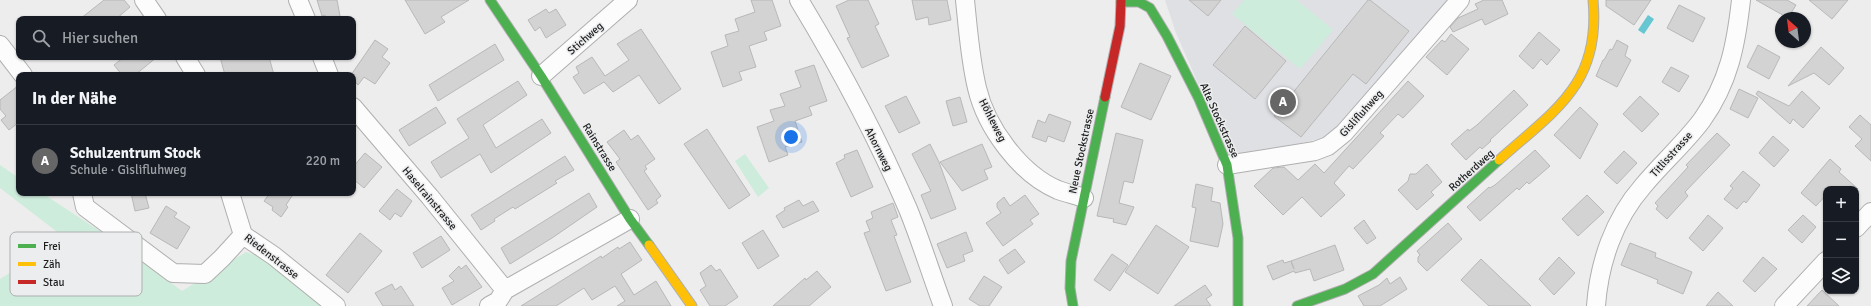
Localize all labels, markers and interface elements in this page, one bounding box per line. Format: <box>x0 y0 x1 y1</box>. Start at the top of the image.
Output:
north arrow <box>1775 12 1811 48</box>
search box <box>16 16 356 60</box>
street label: Stichweg <box>565 19 606 57</box>
icon: search <box>30 27 52 49</box>
text: Hier suchen <box>62 29 138 47</box>
street label: Alte Stockstrasse <box>1197 81 1242 160</box>
pin: A <box>1270 87 1296 117</box>
street label: Gislifluhweg <box>1337 87 1386 139</box>
text: In der Nähe <box>32 88 117 109</box>
street label: Höhleweg <box>976 96 1009 144</box>
street label: Neue Stockstrasse <box>1066 107 1097 195</box>
street label: Rainstrasse <box>580 121 620 174</box>
street label: Ahornweg <box>862 125 895 173</box>
your location <box>781 127 801 147</box>
street label: Titlisstrasse <box>1648 129 1695 180</box>
text: Schulzentrum Stock <box>70 144 201 162</box>
street label: Rotherdweg <box>1446 147 1497 194</box>
text: A <box>41 153 49 169</box>
text: 220 m <box>306 153 340 169</box>
text: Schule · Gislifluhweg <box>70 162 187 178</box>
street label: Haselrainstrasse <box>399 164 460 233</box>
map controls <box>1823 186 1859 294</box>
button: + <box>1823 186 1859 222</box>
button: − <box>1823 222 1859 258</box>
street label: Riedenstrasse <box>242 231 302 282</box>
legend <box>10 232 142 296</box>
text: Frei <box>43 240 61 253</box>
text: Zäh <box>43 258 61 271</box>
button: layers <box>1823 258 1859 294</box>
text: Stau <box>43 276 65 289</box>

